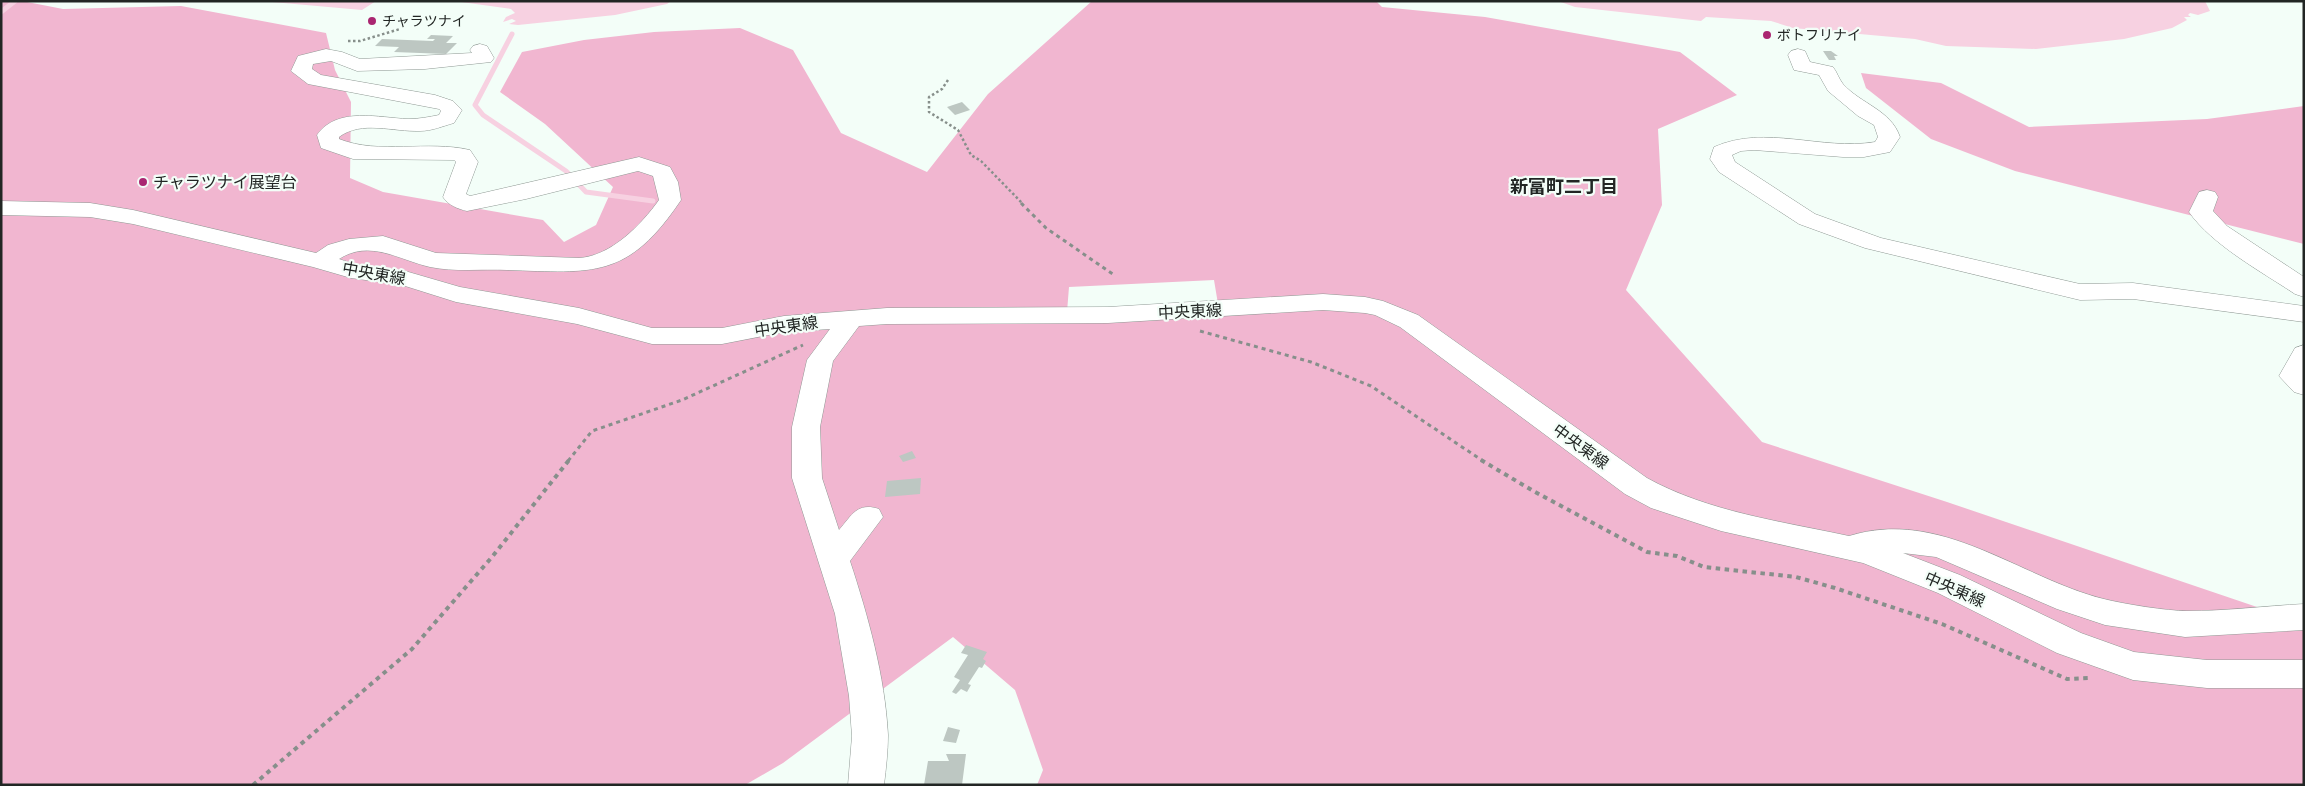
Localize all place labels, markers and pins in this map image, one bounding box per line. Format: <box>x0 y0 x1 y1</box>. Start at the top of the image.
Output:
place label: チャラツナイ <box>382 12 466 29</box>
marker: チャラツナイ <box>366 15 378 27</box>
place label: ボトフリナイ <box>1777 26 1861 43</box>
marker: ボトフリナイ <box>1761 29 1773 41</box>
place label: チャラツナイ展望台 <box>153 172 297 191</box>
marker: チャラツナイ展望台 <box>137 176 149 188</box>

